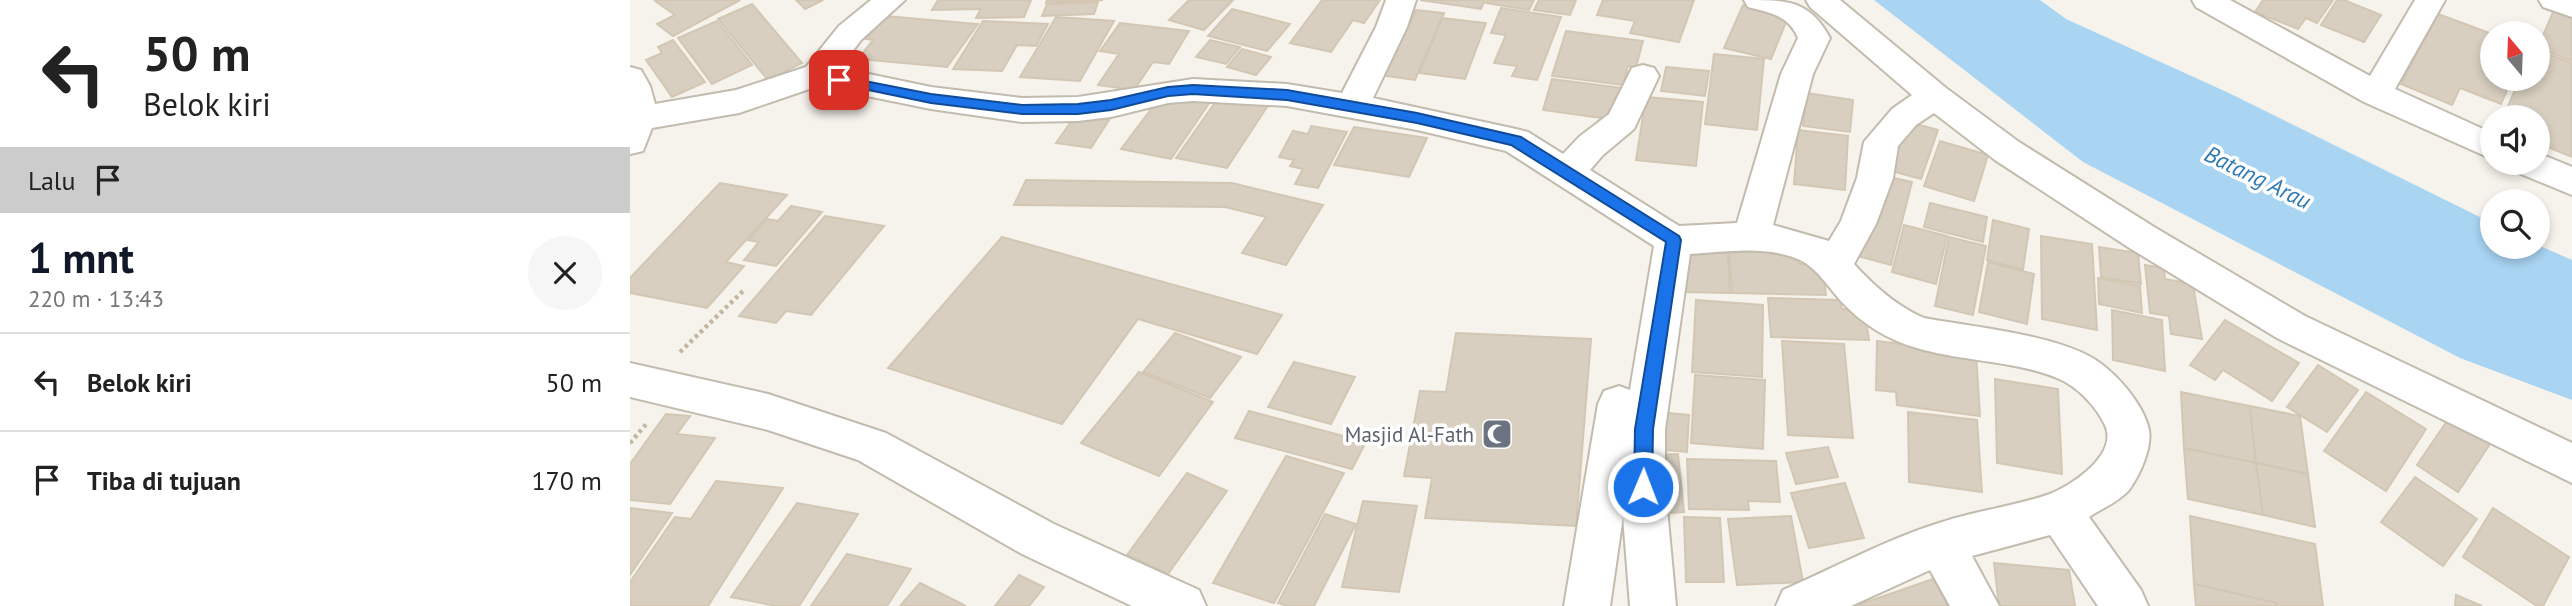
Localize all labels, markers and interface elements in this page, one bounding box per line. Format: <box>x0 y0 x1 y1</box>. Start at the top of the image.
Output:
text: 50 m <box>143 21 250 85</box>
north arrow <box>2480 21 2550 91</box>
map controls <box>2480 21 2550 259</box>
icon: left <box>28 28 119 119</box>
pin <box>809 50 869 110</box>
icon: arrive <box>820 61 858 99</box>
text: Belok kiri <box>143 83 271 125</box>
button: sound <box>2480 105 2550 175</box>
water label: Batang Arau <box>2200 139 2316 215</box>
icon: arrive <box>89 161 127 199</box>
text: Lalu <box>28 164 75 197</box>
button: search <box>2480 189 2550 259</box>
text: 1 mnt <box>28 230 134 285</box>
button: close <box>528 236 602 310</box>
text: 220 m · 13:43 <box>28 284 164 313</box>
icon: left <box>28 363 66 401</box>
text: Belok kiri <box>87 366 192 399</box>
text: 50 m <box>546 366 602 399</box>
mosque icon: Masjid Al-Fath <box>1480 417 1514 451</box>
place label: Masjid Al-Fath <box>1345 421 1474 448</box>
position arrow <box>1606 450 1680 524</box>
icon: arrive <box>28 461 66 499</box>
text: Tiba di tujuan <box>87 464 241 497</box>
text: 170 m <box>531 464 602 497</box>

